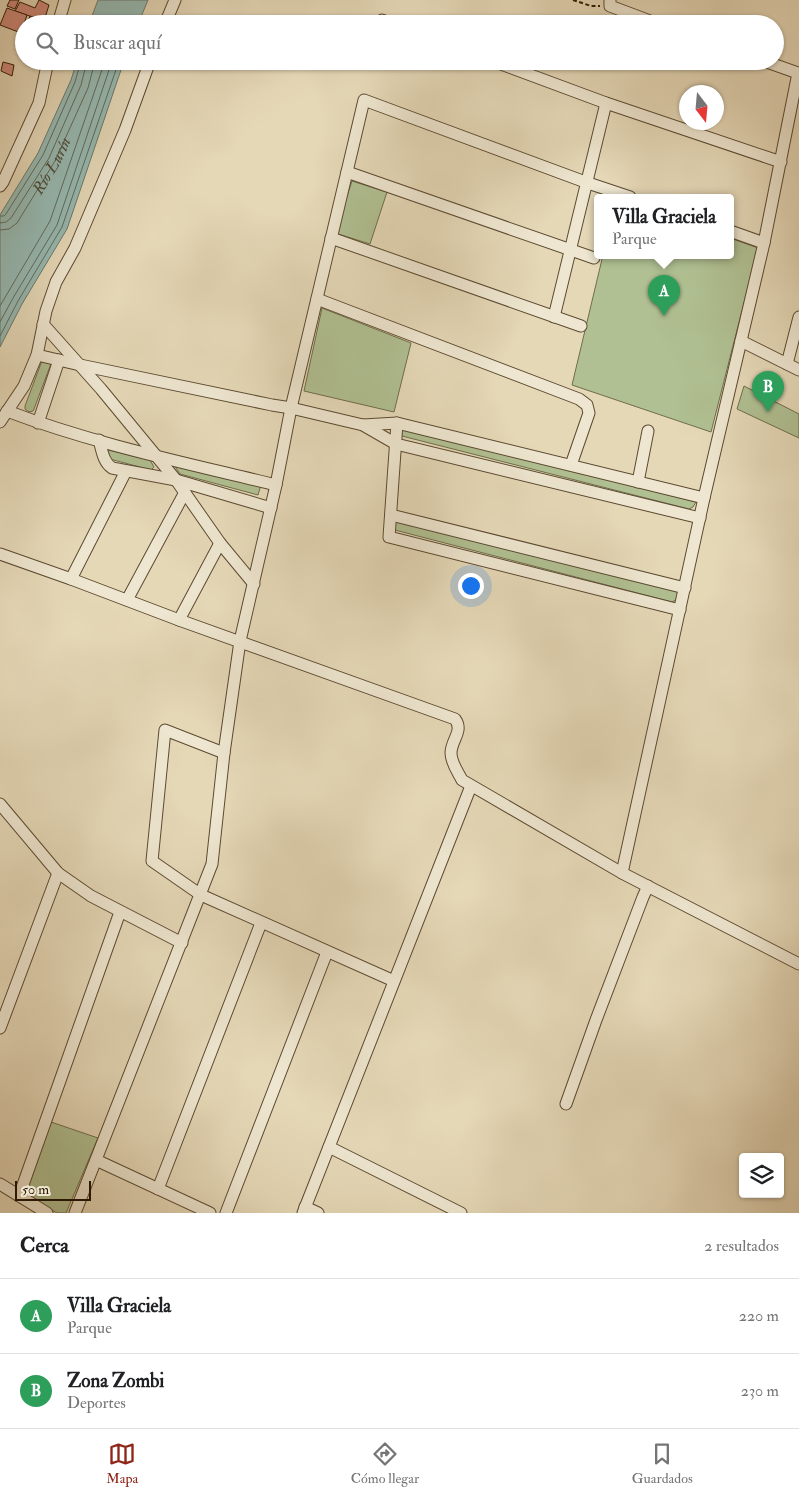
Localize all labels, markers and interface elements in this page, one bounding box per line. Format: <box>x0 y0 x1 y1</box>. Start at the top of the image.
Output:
search box <box>15 15 784 70</box>
icon: search <box>33 29 61 57</box>
text: Buscar aquí <box>73 31 161 55</box>
north arrow <box>679 85 724 130</box>
water label: Río Lurín <box>28 134 75 199</box>
popup <box>594 194 734 259</box>
text: Villa Graciela <box>612 205 716 229</box>
text: Parque <box>612 229 657 249</box>
pin: A <box>648 275 680 316</box>
pin: B <box>752 371 784 412</box>
your location <box>458 573 484 599</box>
map controls <box>739 1153 784 1198</box>
button: layers <box>739 1153 784 1198</box>
scale bar <box>15 1178 91 1201</box>
text: 50 m <box>22 1181 49 1198</box>
text: Cerca <box>20 1232 69 1259</box>
text: 2 resultados <box>704 1236 779 1256</box>
text: Villa Graciela <box>67 1294 171 1318</box>
text: A <box>31 1306 41 1326</box>
text: 220 m <box>739 1306 779 1326</box>
text: Parque <box>67 1318 112 1338</box>
text: Zona Zombi <box>67 1369 164 1393</box>
text: B <box>31 1381 41 1401</box>
text: 230 m <box>741 1381 779 1401</box>
text: Deportes <box>67 1393 126 1413</box>
tab: Mapa <box>106 1440 138 1487</box>
tab: Cómo llegar <box>351 1440 419 1487</box>
tab: Guardados <box>632 1440 693 1487</box>

